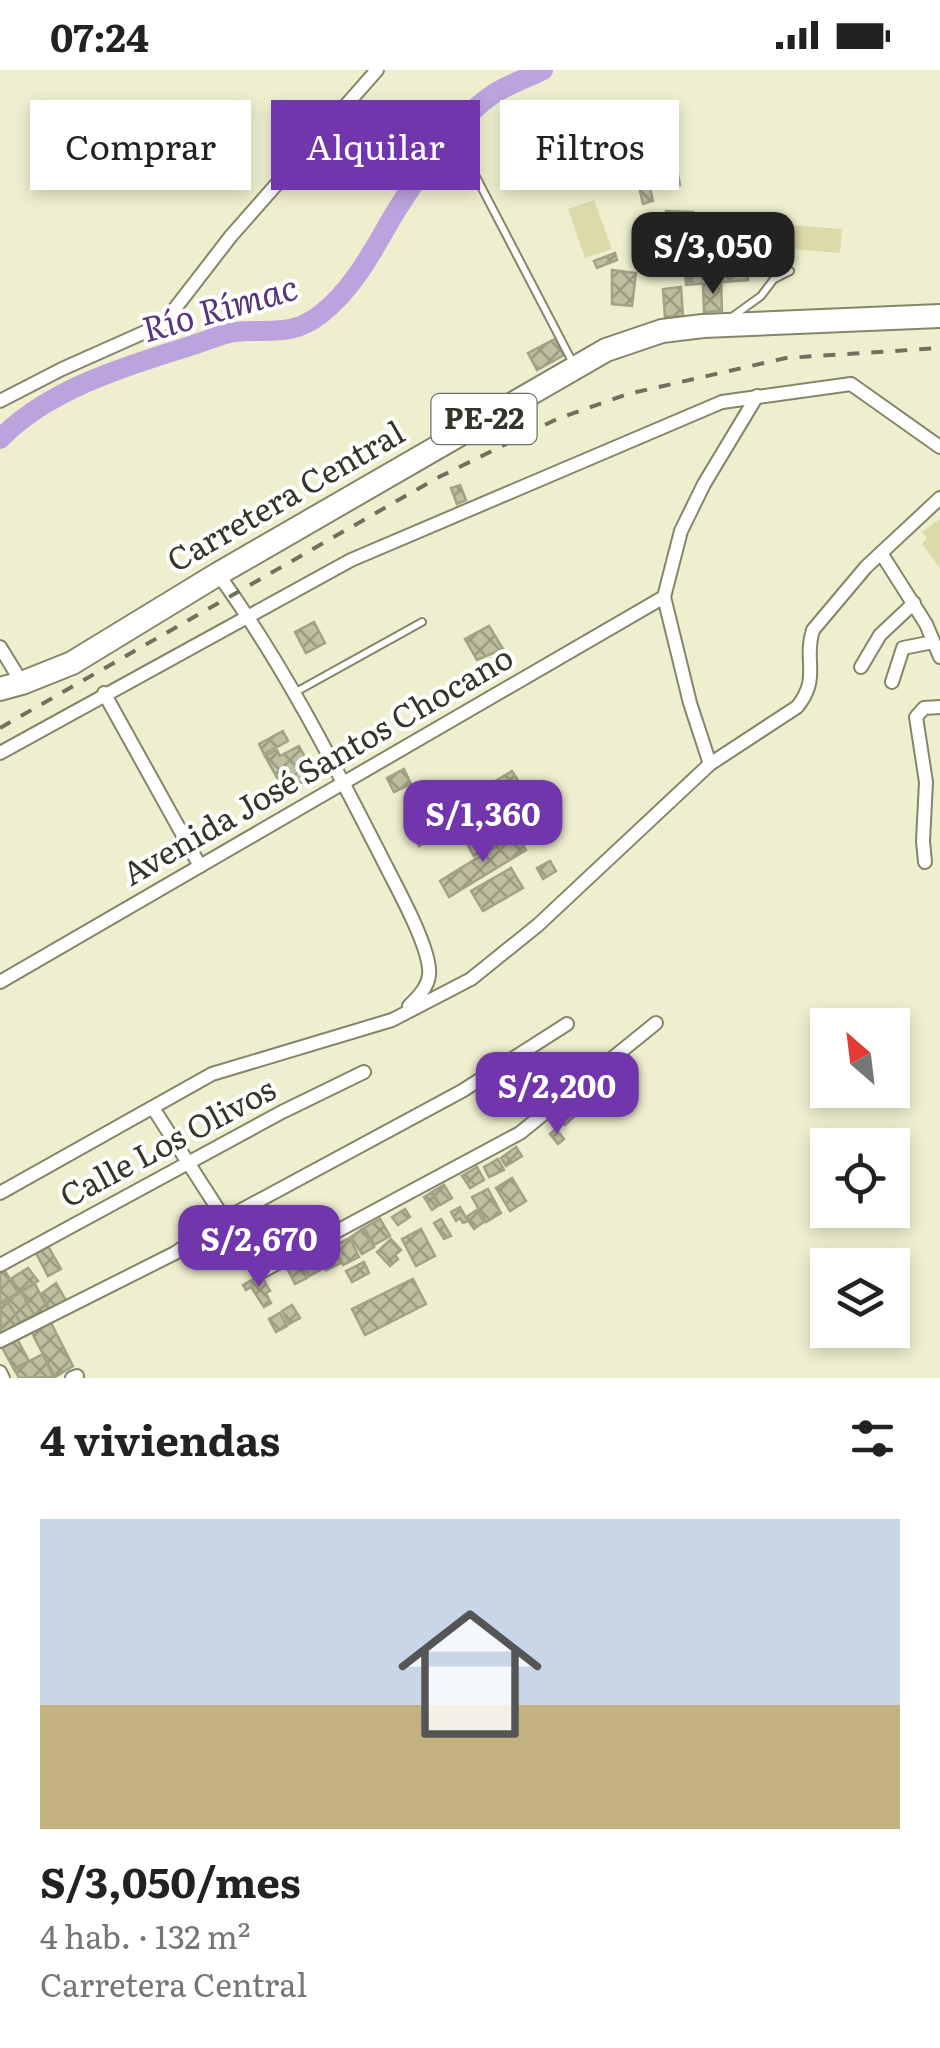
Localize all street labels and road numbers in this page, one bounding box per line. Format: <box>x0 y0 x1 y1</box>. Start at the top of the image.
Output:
road number: PE-22 <box>432 394 536 444</box>
street label: Carretera Central <box>157 407 412 582</box>
street label: Avenida José Santos Chocano <box>112 631 521 895</box>
street label: Calle Los Olivos <box>50 1063 283 1217</box>

